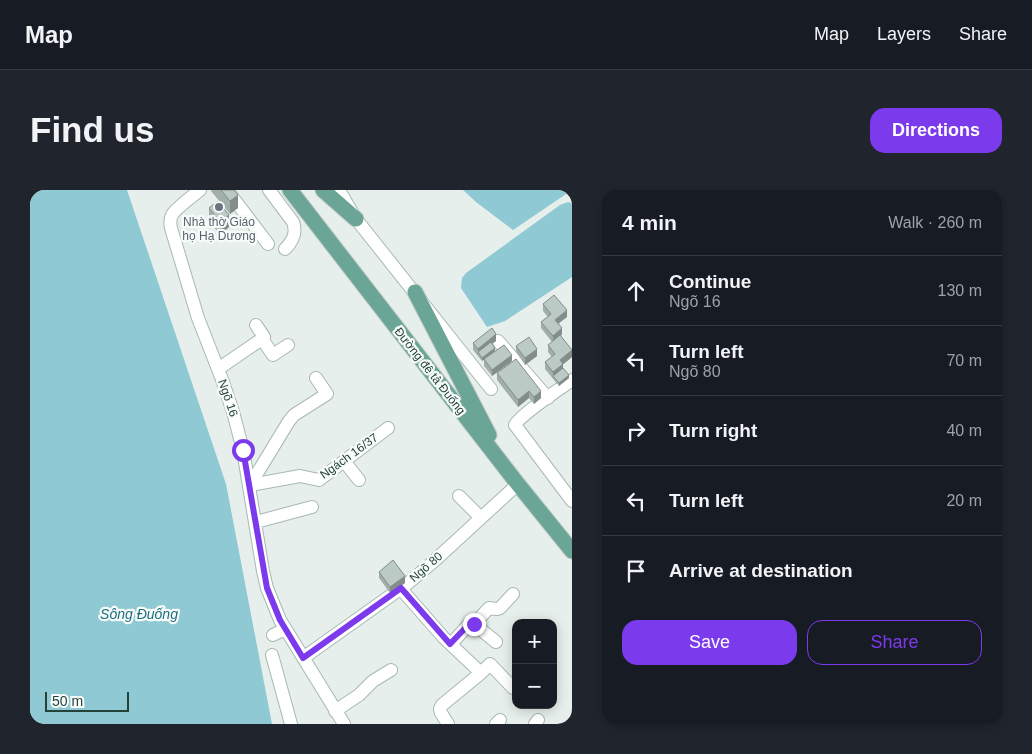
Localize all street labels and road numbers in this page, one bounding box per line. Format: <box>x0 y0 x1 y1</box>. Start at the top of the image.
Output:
street label: Đường đê tả Đuống <box>392 325 468 417</box>
street label: Ngõ 16 <box>215 377 241 419</box>
street label: Ngách 16/37 <box>317 430 381 482</box>
street label: Ngõ 80 <box>407 549 445 585</box>

